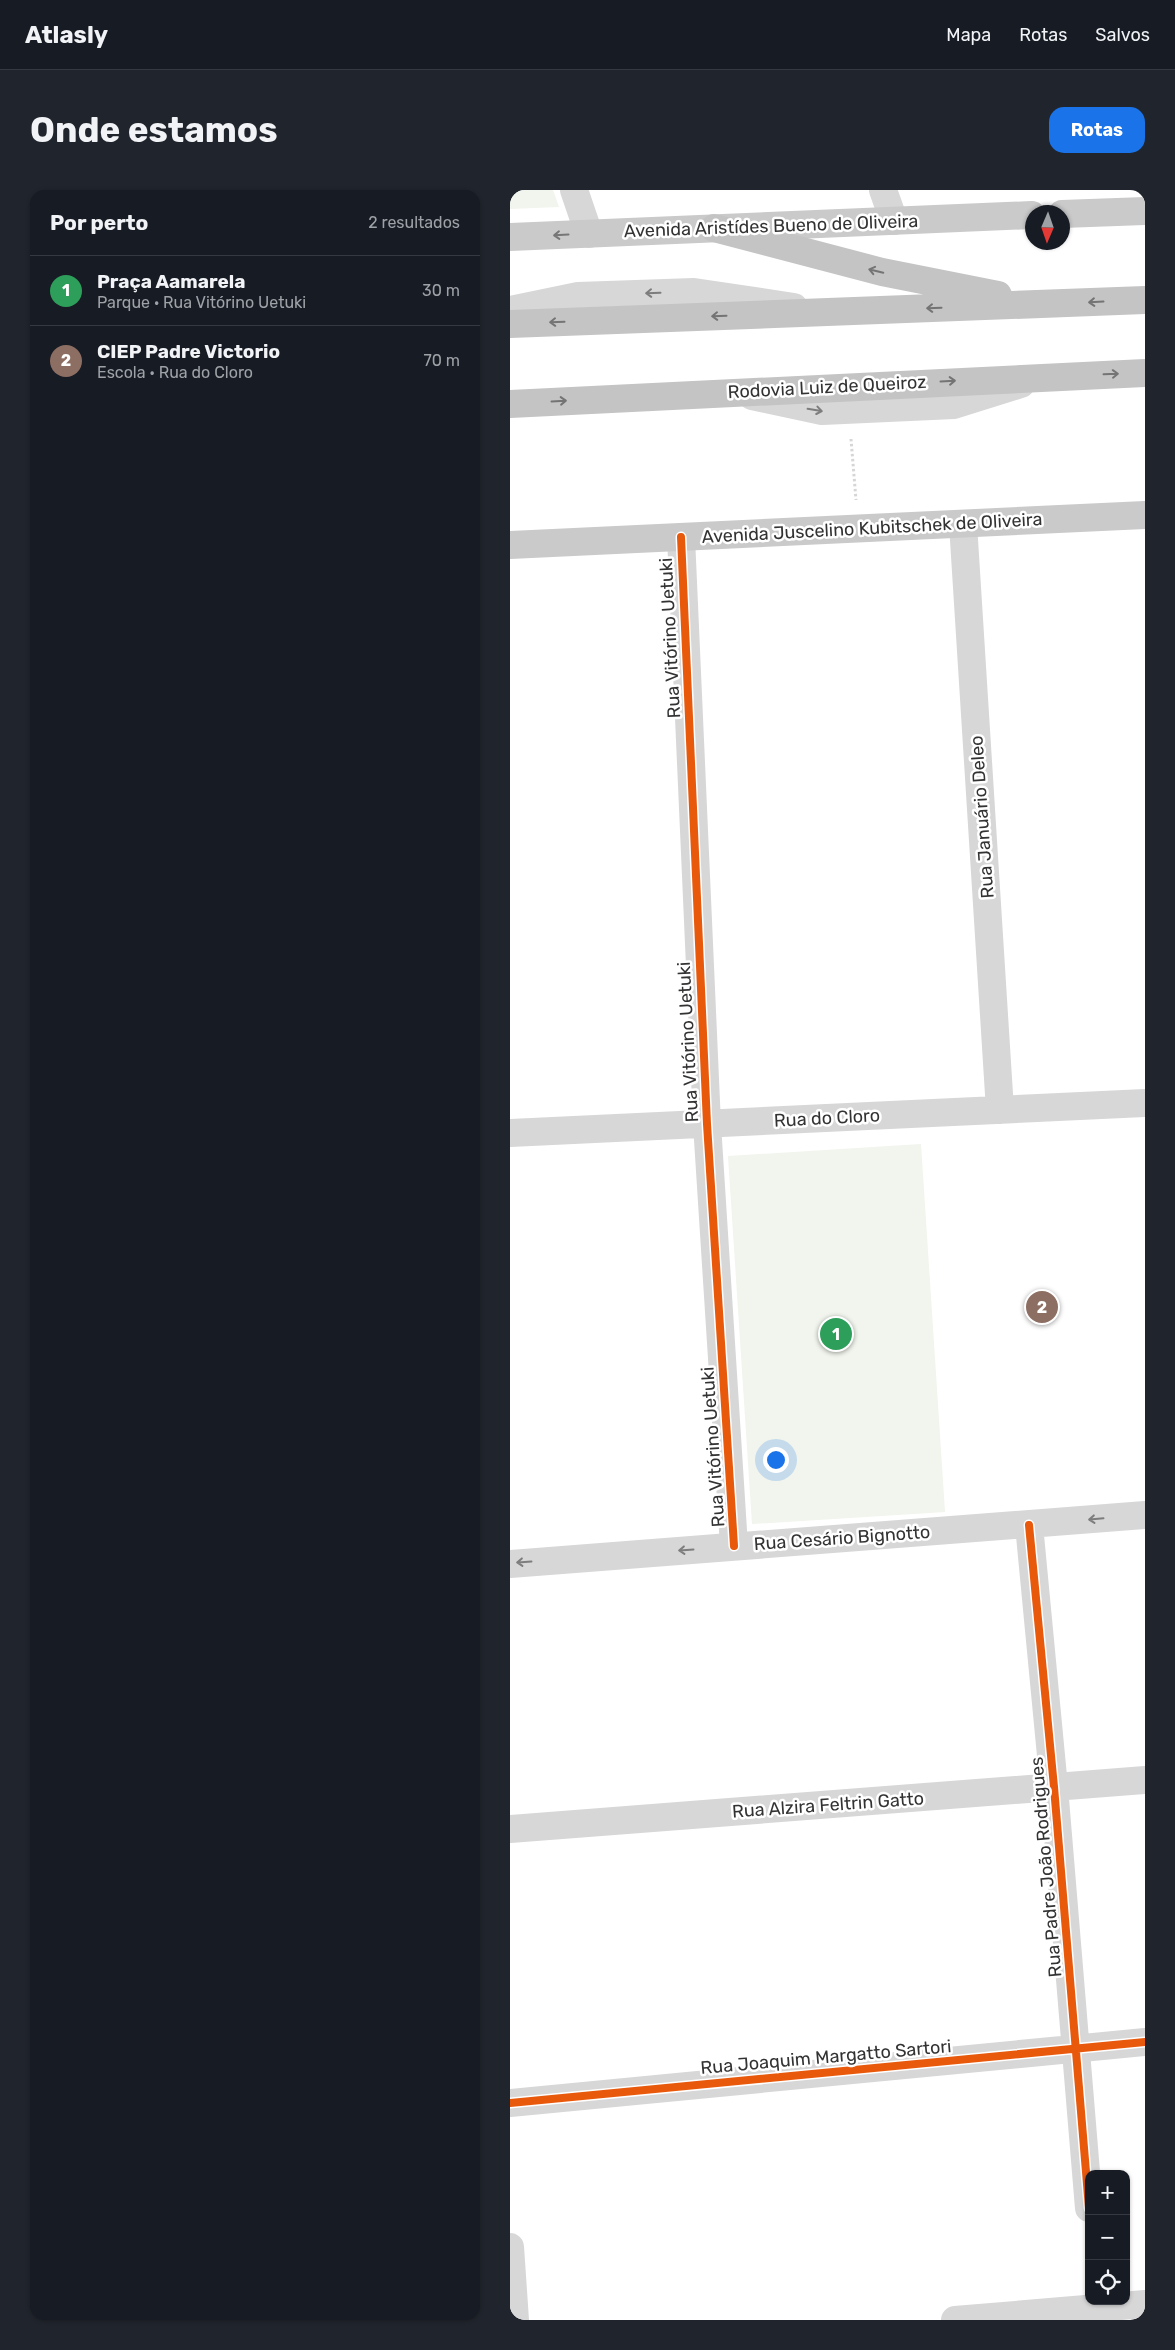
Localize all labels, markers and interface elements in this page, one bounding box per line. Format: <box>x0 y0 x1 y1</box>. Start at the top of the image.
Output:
text: Atlasly <box>25 21 108 49</box>
text: Mapa <box>946 24 991 46</box>
text: Rotas <box>1019 24 1067 46</box>
text: Salvos <box>1095 24 1150 46</box>
button: Rotas <box>1049 107 1145 153</box>
text: Onde estamos <box>30 109 278 151</box>
north arrow <box>1025 205 1070 250</box>
text: Por perto <box>50 210 148 235</box>
street label: Avenida Aristídes Bueno de Oliveira <box>623 210 919 242</box>
text: 2 resultados <box>368 213 460 232</box>
one-way arrow <box>553 230 569 239</box>
one-way arrow <box>869 266 885 275</box>
text: Praça Aamarela <box>97 270 245 293</box>
text: 1 <box>62 281 70 300</box>
text: 30 m <box>422 281 460 300</box>
one-way arrow <box>645 289 661 298</box>
text: Parque · Rua Vitórino Uetuki <box>97 293 306 312</box>
one-way arrow <box>1089 297 1105 306</box>
one-way arrow <box>926 303 942 313</box>
one-way arrow <box>711 311 727 320</box>
one-way arrow <box>549 317 565 327</box>
text: CIEP Padre Victorio <box>97 340 280 363</box>
text: 2 <box>61 351 71 370</box>
text: 70 m <box>423 351 460 370</box>
text: Escola · Rua do Cloro <box>97 363 253 382</box>
one-way arrow <box>1102 370 1118 379</box>
street label: Rodovia Luiz de Queiroz <box>727 371 927 403</box>
one-way arrow <box>940 377 956 386</box>
one-way arrow <box>550 397 566 406</box>
one-way arrow <box>807 405 823 415</box>
street label: Avenida Juscelino Kubitschek de Oliveira <box>701 508 1043 548</box>
street label: Rua Vitórino Uetuki <box>655 557 685 719</box>
street label: Rua Januário Deleo <box>965 735 999 899</box>
street label: Rua Vitórino Uetuki <box>673 961 703 1123</box>
street label: Rua do Cloro <box>773 1104 881 1132</box>
pin: 2 <box>1026 1288 1058 1326</box>
pin: 1 <box>820 1315 852 1353</box>
street label: Rua Vitórino Uetuki <box>696 1366 730 1528</box>
your location <box>763 1447 789 1473</box>
one-way arrow <box>1089 1514 1105 1524</box>
street label: Rua Cesário Bignotto <box>753 1521 931 1555</box>
one-way arrow <box>678 1545 694 1554</box>
one-way arrow <box>516 1558 532 1567</box>
street label: Rua Padre João Rodrigues <box>1025 1756 1067 1978</box>
street label: Rua Alzira Feltrin Gatto <box>731 1787 925 1823</box>
street label: Rua Joaquim Margatto Sartori <box>700 2035 952 2079</box>
map controls <box>1085 2170 1130 2305</box>
button: + <box>1085 2170 1130 2215</box>
button: − <box>1085 2215 1130 2260</box>
button: locate <box>1085 2260 1130 2305</box>

